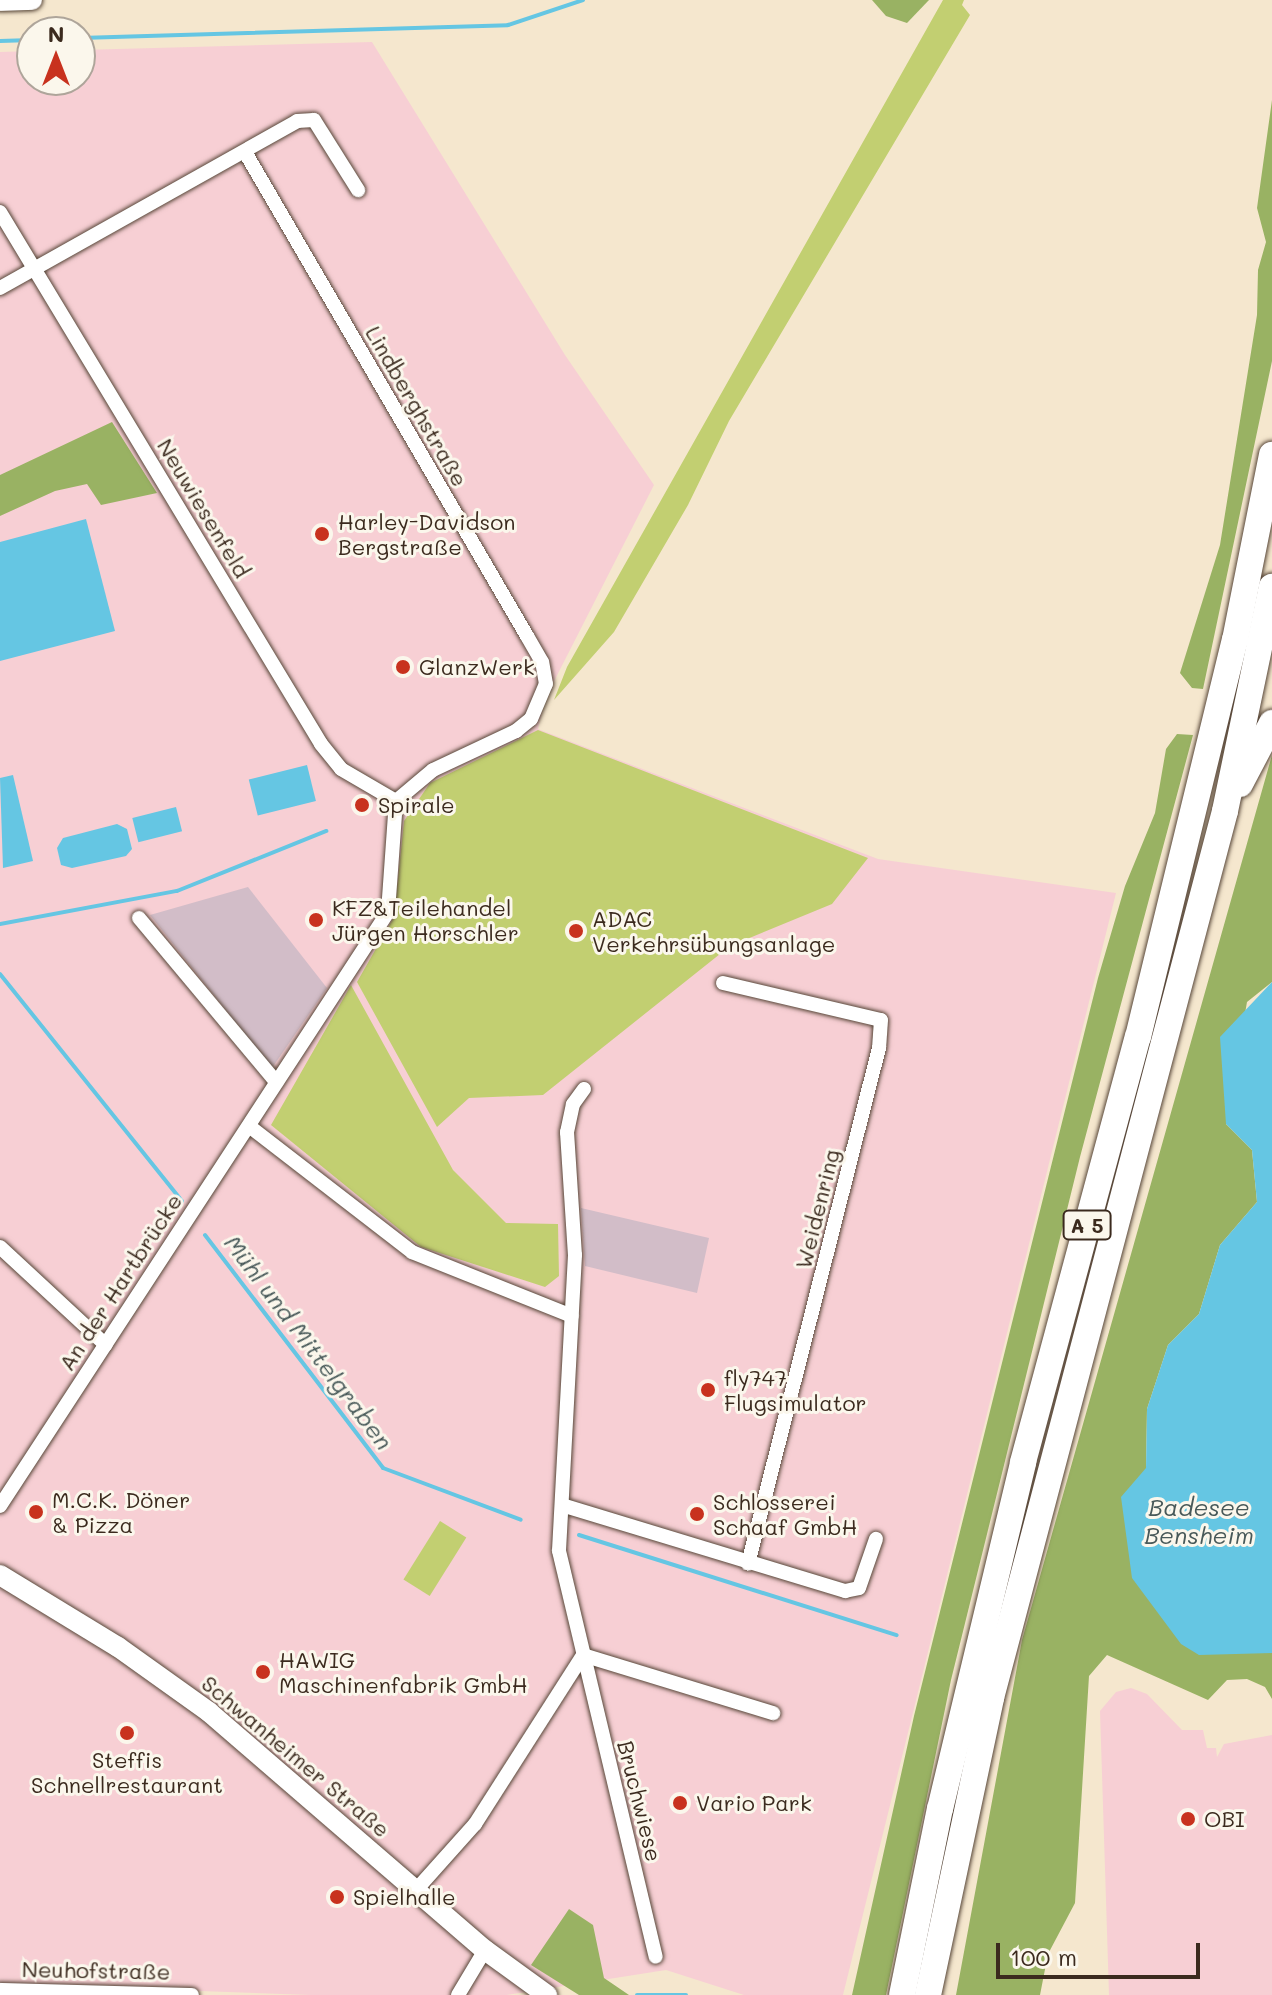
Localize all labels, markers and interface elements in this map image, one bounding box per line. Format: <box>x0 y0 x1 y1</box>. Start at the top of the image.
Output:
north arrow <box>16 16 96 96</box>
text: N <box>48 19 64 48</box>
street label: Lindberghstraße <box>360 321 474 491</box>
street label: Neuwiesenfeld <box>152 434 256 582</box>
place label: Harley-Davidson Bergstraße <box>338 508 515 560</box>
marker: Harley-Davidson Bergstraße <box>313 525 331 543</box>
place label: GlanzWerk <box>419 654 535 680</box>
marker: GlanzWerk <box>394 658 412 676</box>
place label: Spirale <box>378 792 455 818</box>
marker: Spirale <box>353 796 371 814</box>
place label: KFZ&Teilehandel Jürgen Horschler <box>332 894 519 946</box>
place label: ADAC Verkehrsübungsanlage <box>592 905 835 956</box>
marker: KFZ&Teilehandel Jürgen Horschler <box>307 911 325 929</box>
marker: ADAC Verkehrsübungsanlage <box>567 922 585 940</box>
street label: Weidenring <box>789 1147 845 1271</box>
street label: An der Hartbrücke <box>53 1189 187 1375</box>
road number: A 5 <box>1061 1209 1113 1241</box>
water label: Mühl und Mittelgraben <box>219 1229 399 1455</box>
place label: fly747 Flugsimulator <box>724 1364 867 1416</box>
marker: fly747 Flugsimulator <box>699 1381 717 1399</box>
place label: M.C.K. Döner & Pizza <box>52 1486 190 1538</box>
place label: Schlosserei Schaaf GmbH <box>713 1488 857 1540</box>
water label: Badesee Bensheim <box>1144 1493 1254 1549</box>
marker: M.C.K. Döner & Pizza <box>27 1503 45 1521</box>
marker: Schlosserei Schaaf GmbH <box>688 1505 706 1523</box>
place label: HAWIG Maschinenfabrik GmbH <box>279 1646 527 1698</box>
marker: HAWIG Maschinenfabrik GmbH <box>254 1663 272 1681</box>
street label: Schwanheimer Straße <box>197 1670 395 1842</box>
marker: Steffis Schnellrestaurant <box>118 1724 136 1742</box>
street label: Bruchwiese <box>612 1738 668 1864</box>
place label: Steffis Schnellrestaurant <box>31 1746 223 1798</box>
place label: Vario Park <box>696 1790 812 1816</box>
marker: Vario Park <box>671 1794 689 1812</box>
place label: OBI <box>1204 1806 1245 1832</box>
marker: OBI <box>1179 1810 1197 1828</box>
place label: Spielhalle <box>353 1884 456 1910</box>
marker: Spielhalle <box>328 1888 346 1906</box>
scale bar <box>1000 1927 1204 1977</box>
text: 100 m <box>1010 1941 1077 1972</box>
street label: Neuhofstraße <box>21 1956 171 1984</box>

